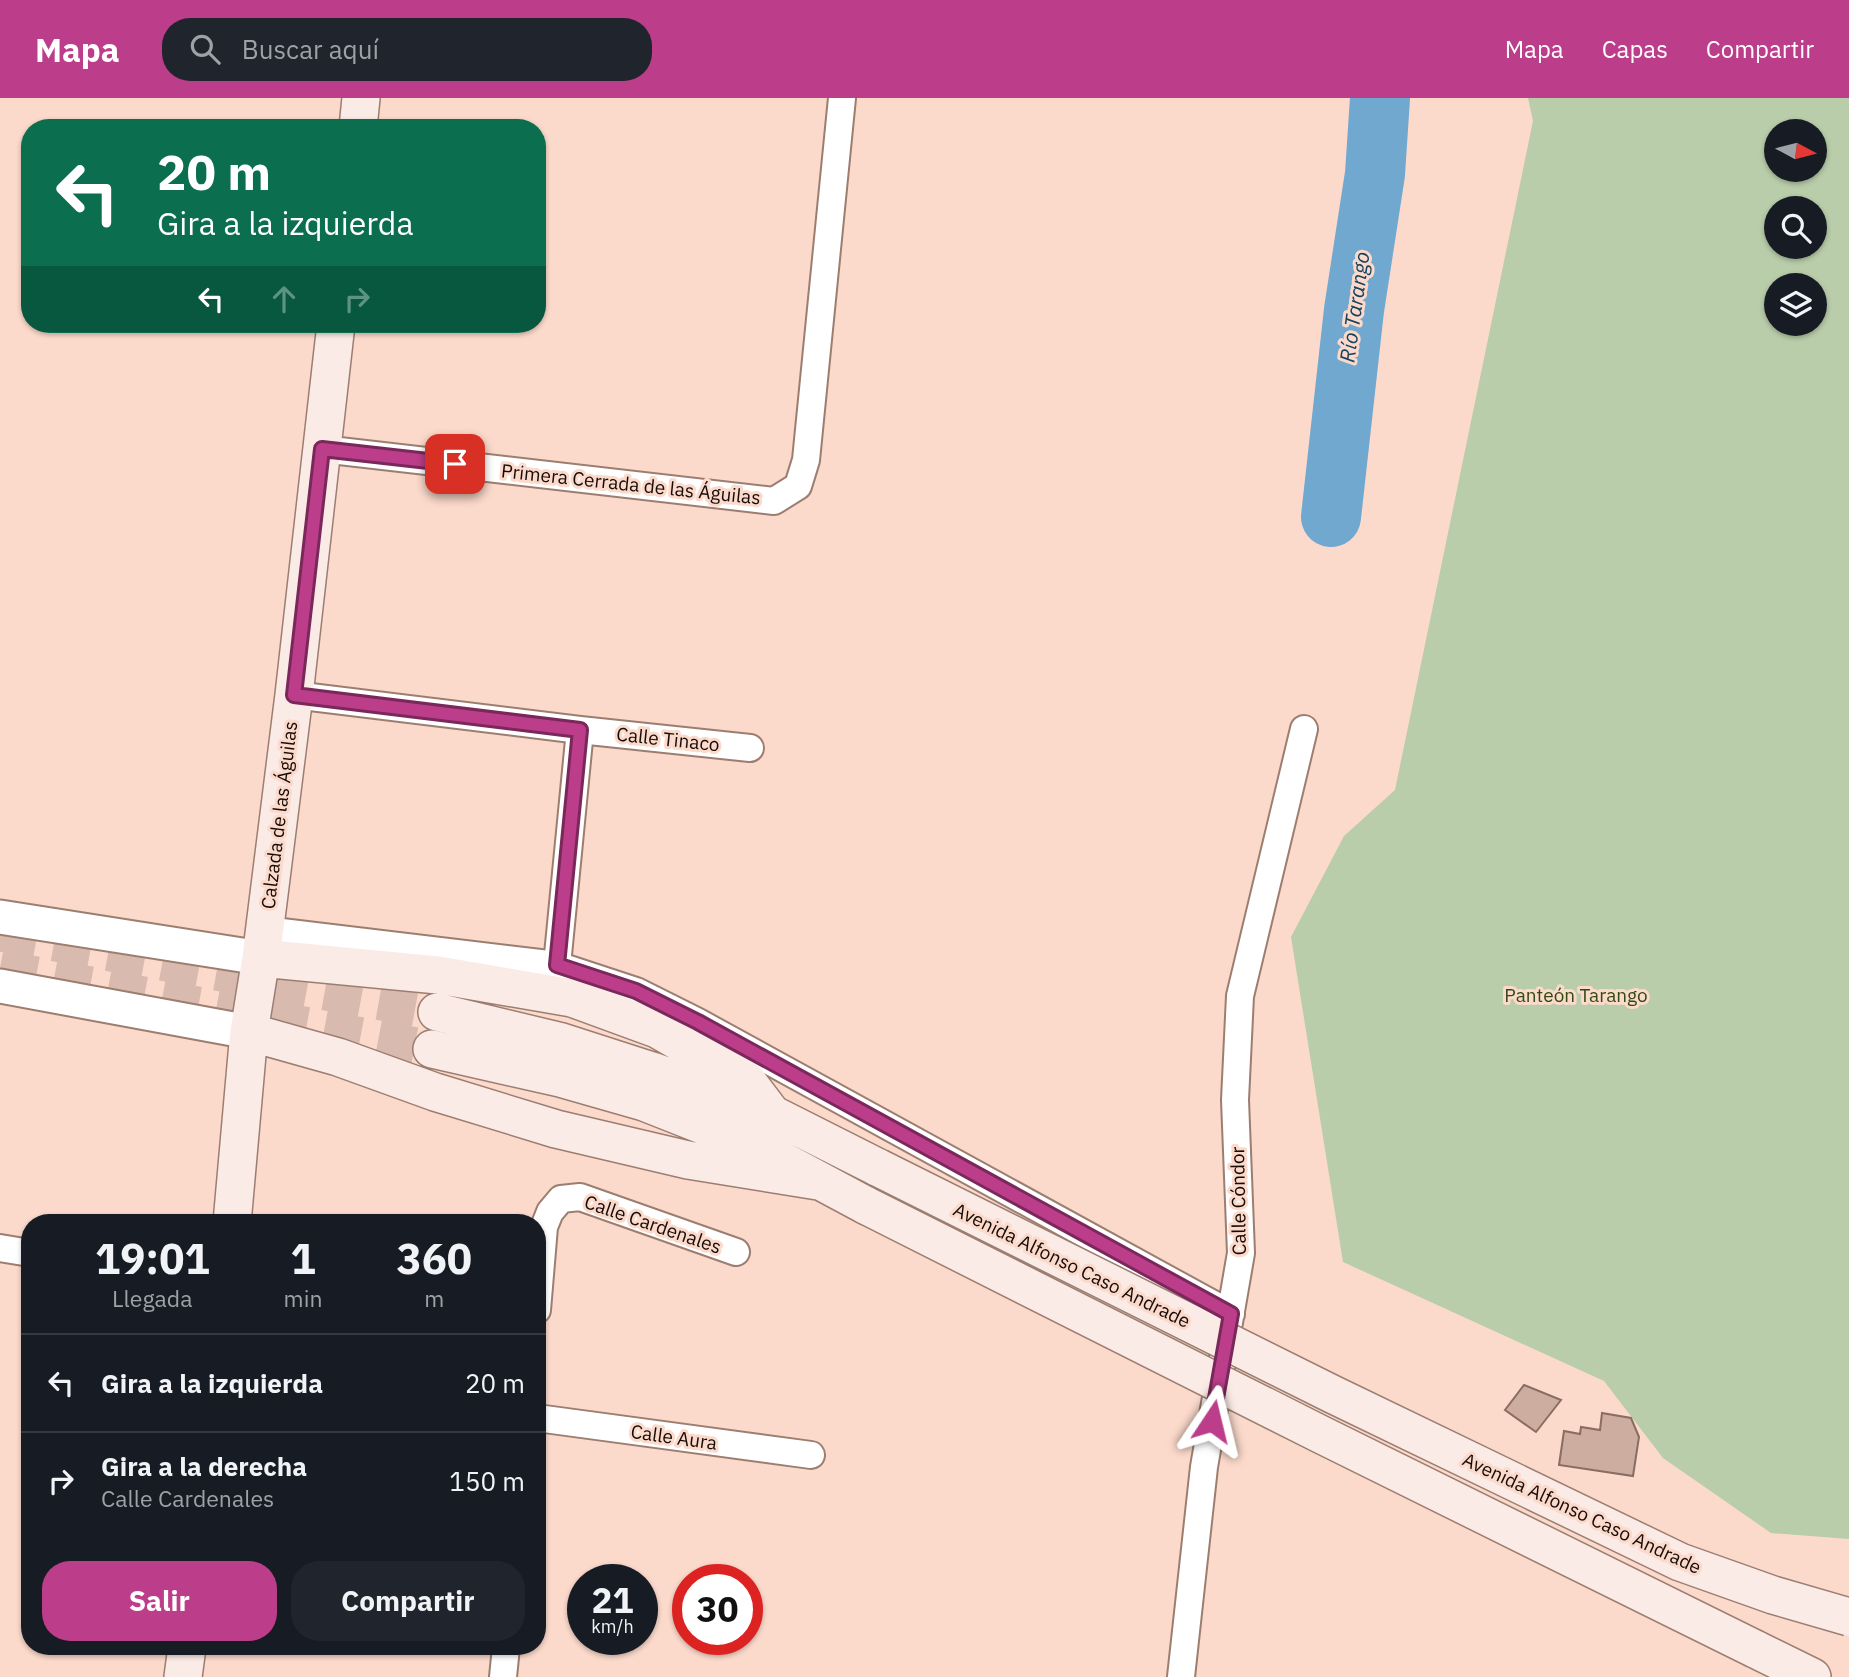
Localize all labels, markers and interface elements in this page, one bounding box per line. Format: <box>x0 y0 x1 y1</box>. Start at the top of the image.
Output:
search box <box>162 18 652 81</box>
text: Mapa <box>35 28 120 71</box>
icon: search <box>186 30 224 68</box>
text: Buscar aquí <box>242 32 379 66</box>
text: Mapa <box>1505 33 1564 65</box>
text: Capas <box>1602 33 1668 65</box>
text: Compartir <box>1706 33 1814 65</box>
north arrow <box>1764 119 1827 182</box>
map controls <box>1764 119 1827 336</box>
text: 20 m <box>157 140 271 203</box>
icon: left <box>42 147 133 238</box>
button: search <box>1764 196 1827 259</box>
text: Gira a la izquierda <box>157 202 414 244</box>
water label: Río Tarango <box>1332 250 1376 364</box>
button: layers <box>1764 273 1827 336</box>
icon: left <box>192 280 230 318</box>
icon: ahead <box>265 280 303 318</box>
icon: right <box>338 280 376 318</box>
pin <box>425 434 485 494</box>
icon: arrive <box>436 445 474 483</box>
street label: Primera Cerrada de las Águilas <box>500 458 762 510</box>
street label: Calzada de las Águilas <box>256 720 302 910</box>
street label: Calle Tinaco <box>615 722 721 756</box>
park label: Panteón Tarango <box>1504 983 1648 1007</box>
street label: Calle Cóndor <box>1225 1146 1251 1256</box>
street label: Calle Cardenales <box>581 1189 725 1259</box>
street label: Avenida Alfonso Caso Andrade <box>950 1197 1194 1333</box>
text: 19:01 <box>95 1231 210 1286</box>
text: 1 <box>290 1231 316 1286</box>
text: 360 <box>396 1231 472 1286</box>
text: Llegada <box>112 1283 192 1313</box>
text: min <box>284 1283 322 1313</box>
text: m <box>424 1283 444 1313</box>
icon: left <box>42 1364 80 1402</box>
text: Gira a la izquierda <box>101 1366 323 1400</box>
text: 20 m <box>465 1366 525 1400</box>
position arrow <box>1175 1384 1249 1458</box>
street label: Calle Aura <box>629 1419 719 1455</box>
street label: Avenida Alfonso Caso Andrade <box>1459 1447 1705 1579</box>
text: Gira a la derecha <box>101 1449 307 1483</box>
icon: right <box>42 1462 80 1500</box>
text: 150 m <box>449 1464 525 1498</box>
text: Calle Cardenales <box>101 1483 274 1513</box>
button: Salir <box>42 1561 277 1641</box>
button: Compartir <box>291 1561 525 1641</box>
speed limit sign: 30 <box>672 1564 763 1655</box>
text: 21 <box>591 1577 634 1623</box>
text: km/h <box>591 1615 634 1638</box>

